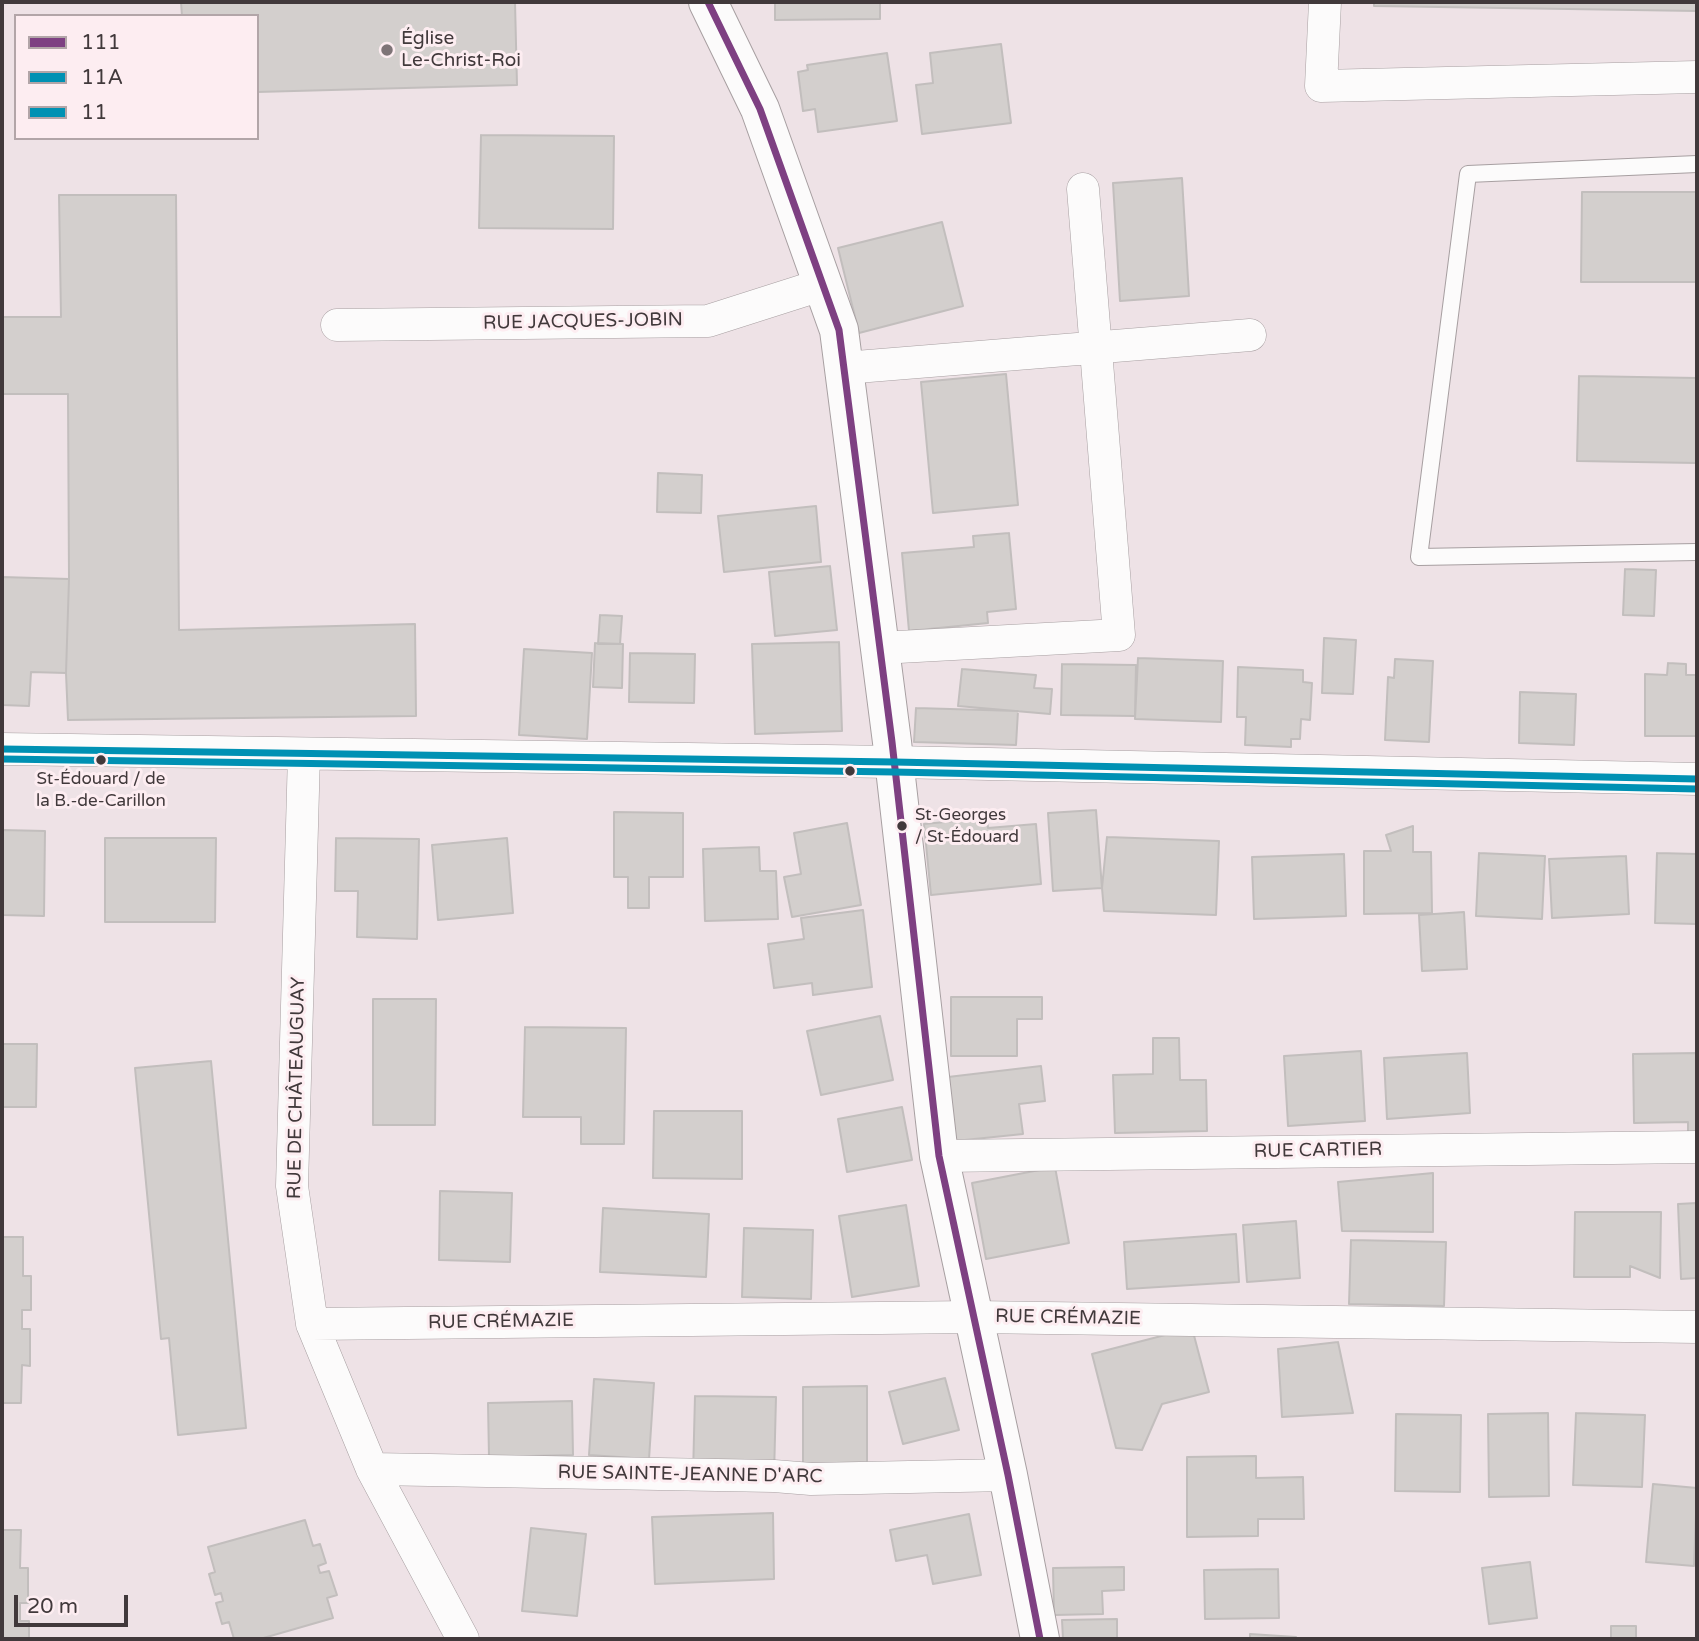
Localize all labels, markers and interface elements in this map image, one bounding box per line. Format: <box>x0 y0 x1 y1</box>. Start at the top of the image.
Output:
legend <box>14 14 259 140</box>
place label: Église Le-Christ-Roi <box>401 28 521 72</box>
text: 111 <box>81 30 121 55</box>
marker: Église Le-Christ-Roi <box>379 42 395 58</box>
text: 11A <box>81 65 123 90</box>
text: 11 <box>81 100 107 125</box>
street label: RUE JACQUES-JOBIN <box>483 309 683 335</box>
marker: St-Édouard / de la B.-de-Carillon <box>94 753 108 767</box>
unlabelled marker <box>843 764 857 778</box>
place label: St-Édouard / de la B.-de-Carillon <box>36 770 166 810</box>
place label: St-Georges / St-Édouard <box>915 806 1019 846</box>
marker: St-Georges / St-Édouard <box>895 819 909 833</box>
street label: RUE DE CHÂTEAUGUAY <box>284 977 310 1199</box>
street label: RUE CARTIER <box>1254 1138 1382 1164</box>
street label: RUE CRÉMAZIE <box>995 1305 1141 1331</box>
street label: RUE CRÉMAZIE <box>428 1309 574 1335</box>
street label: RUE SAINTE-JEANNE D'ARC <box>557 1461 823 1489</box>
scale bar <box>18 1582 131 1626</box>
text: 20 m <box>27 1594 78 1619</box>

